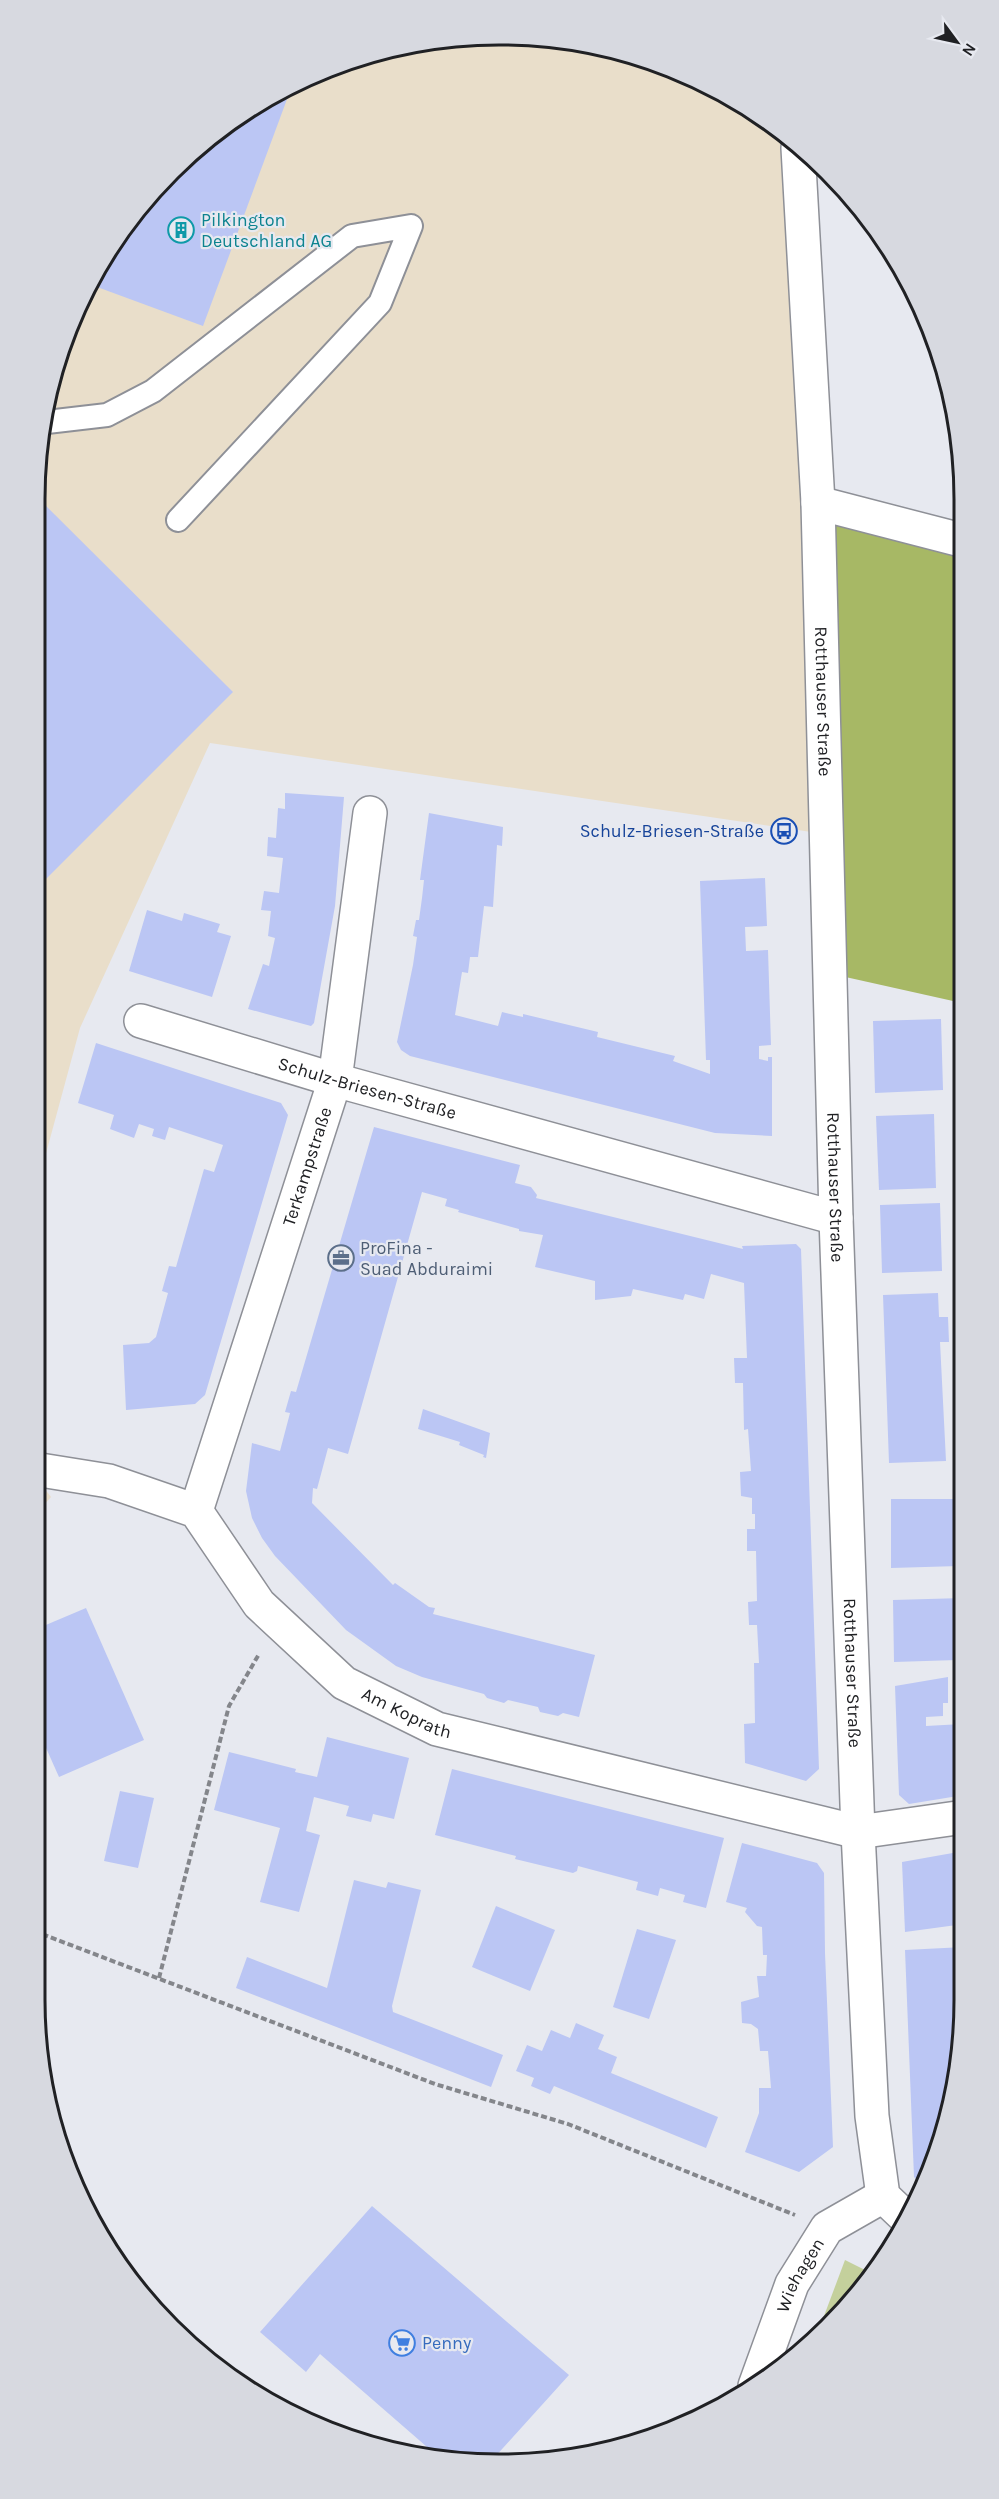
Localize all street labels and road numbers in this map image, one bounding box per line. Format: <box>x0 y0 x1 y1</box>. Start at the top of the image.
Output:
street label: Rotthauser Straße <box>810 626 836 777</box>
street label: Schulz-Briesen-Straße <box>275 1052 459 1124</box>
street label: Terkampstraße <box>278 1104 337 1229</box>
street label: Rotthauser Straße <box>822 1112 849 1263</box>
street label: Rotthauser Straße <box>839 1598 866 1748</box>
street label: Am Koprath <box>358 1683 454 1743</box>
street label: Wiehagen <box>772 2234 829 2315</box>

